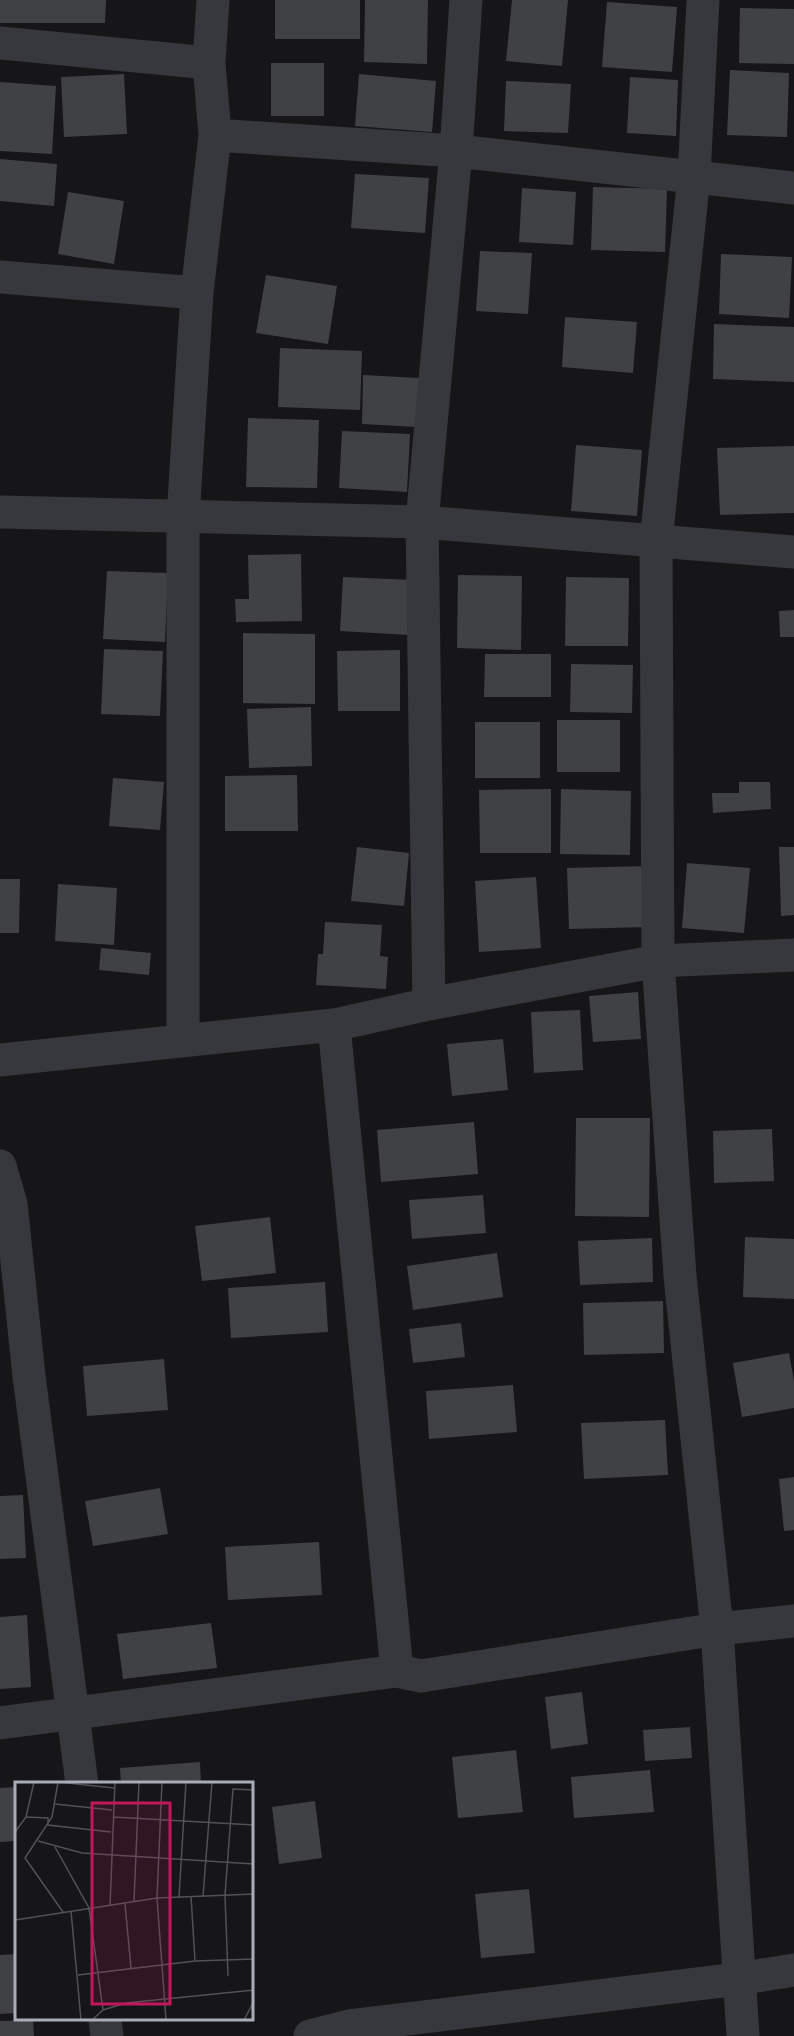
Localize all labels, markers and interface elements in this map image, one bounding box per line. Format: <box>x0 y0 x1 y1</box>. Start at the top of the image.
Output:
inset map <box>15 1782 254 2021</box>

